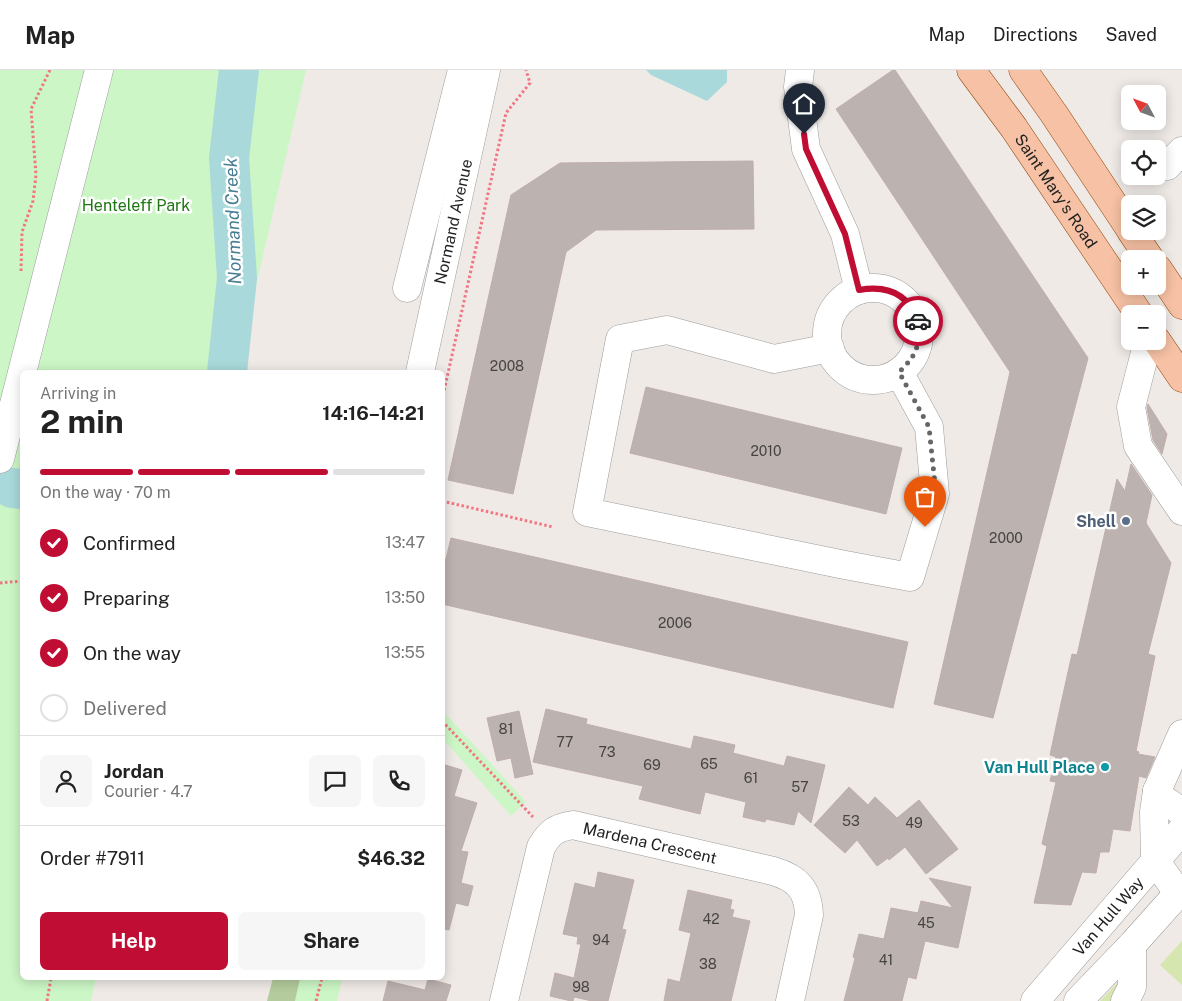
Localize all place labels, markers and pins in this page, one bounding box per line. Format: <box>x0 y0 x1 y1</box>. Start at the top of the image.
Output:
pin <box>783 83 825 134</box>
pin <box>904 476 946 527</box>
place label: Shell <box>1076 512 1116 531</box>
marker: Shell <box>1120 515 1132 527</box>
place label: Van Hull Place <box>984 758 1095 777</box>
marker: Van Hull Place <box>1099 761 1111 773</box>

